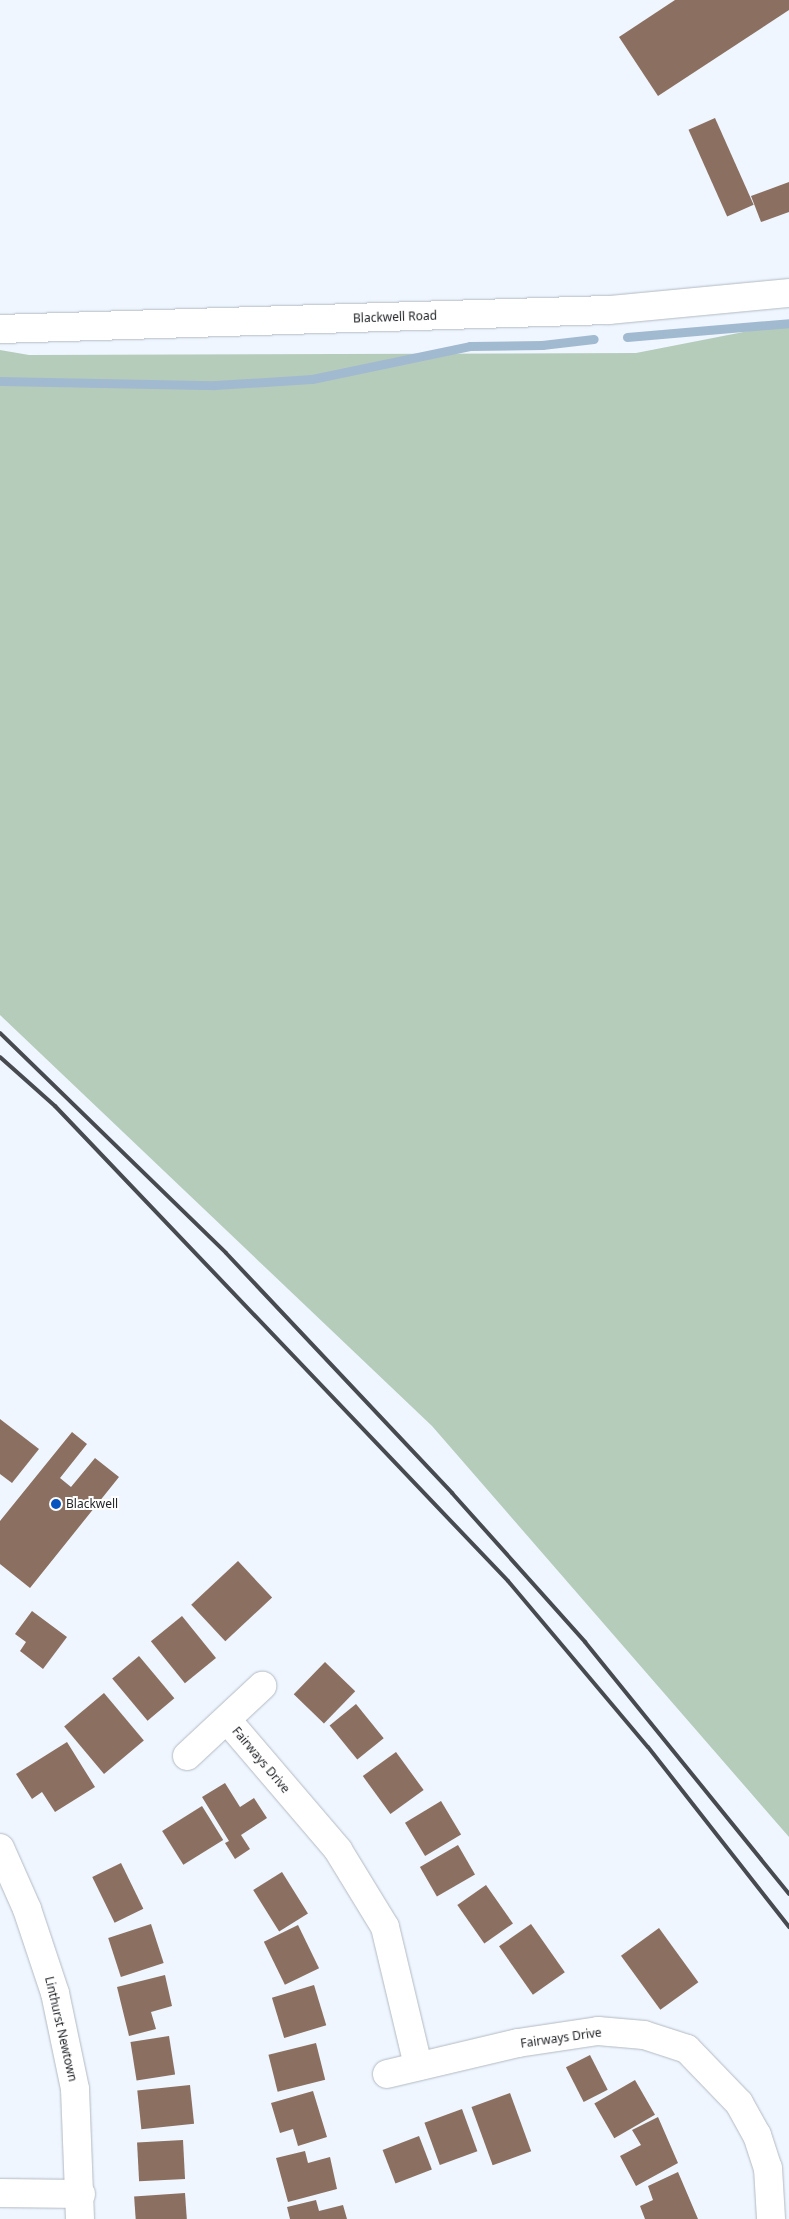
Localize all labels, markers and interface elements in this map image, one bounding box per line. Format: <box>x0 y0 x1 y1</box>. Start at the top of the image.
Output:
street label: Blackwell Road <box>353 308 437 326</box>
place label: Blackwell <box>66 1497 118 1511</box>
marker: Blackwell <box>50 1498 62 1510</box>
street label: Fairways Drive <box>229 1724 293 1796</box>
street label: Linthurst Newtown <box>42 1975 80 2083</box>
street label: Fairways Drive <box>519 2025 603 2051</box>

